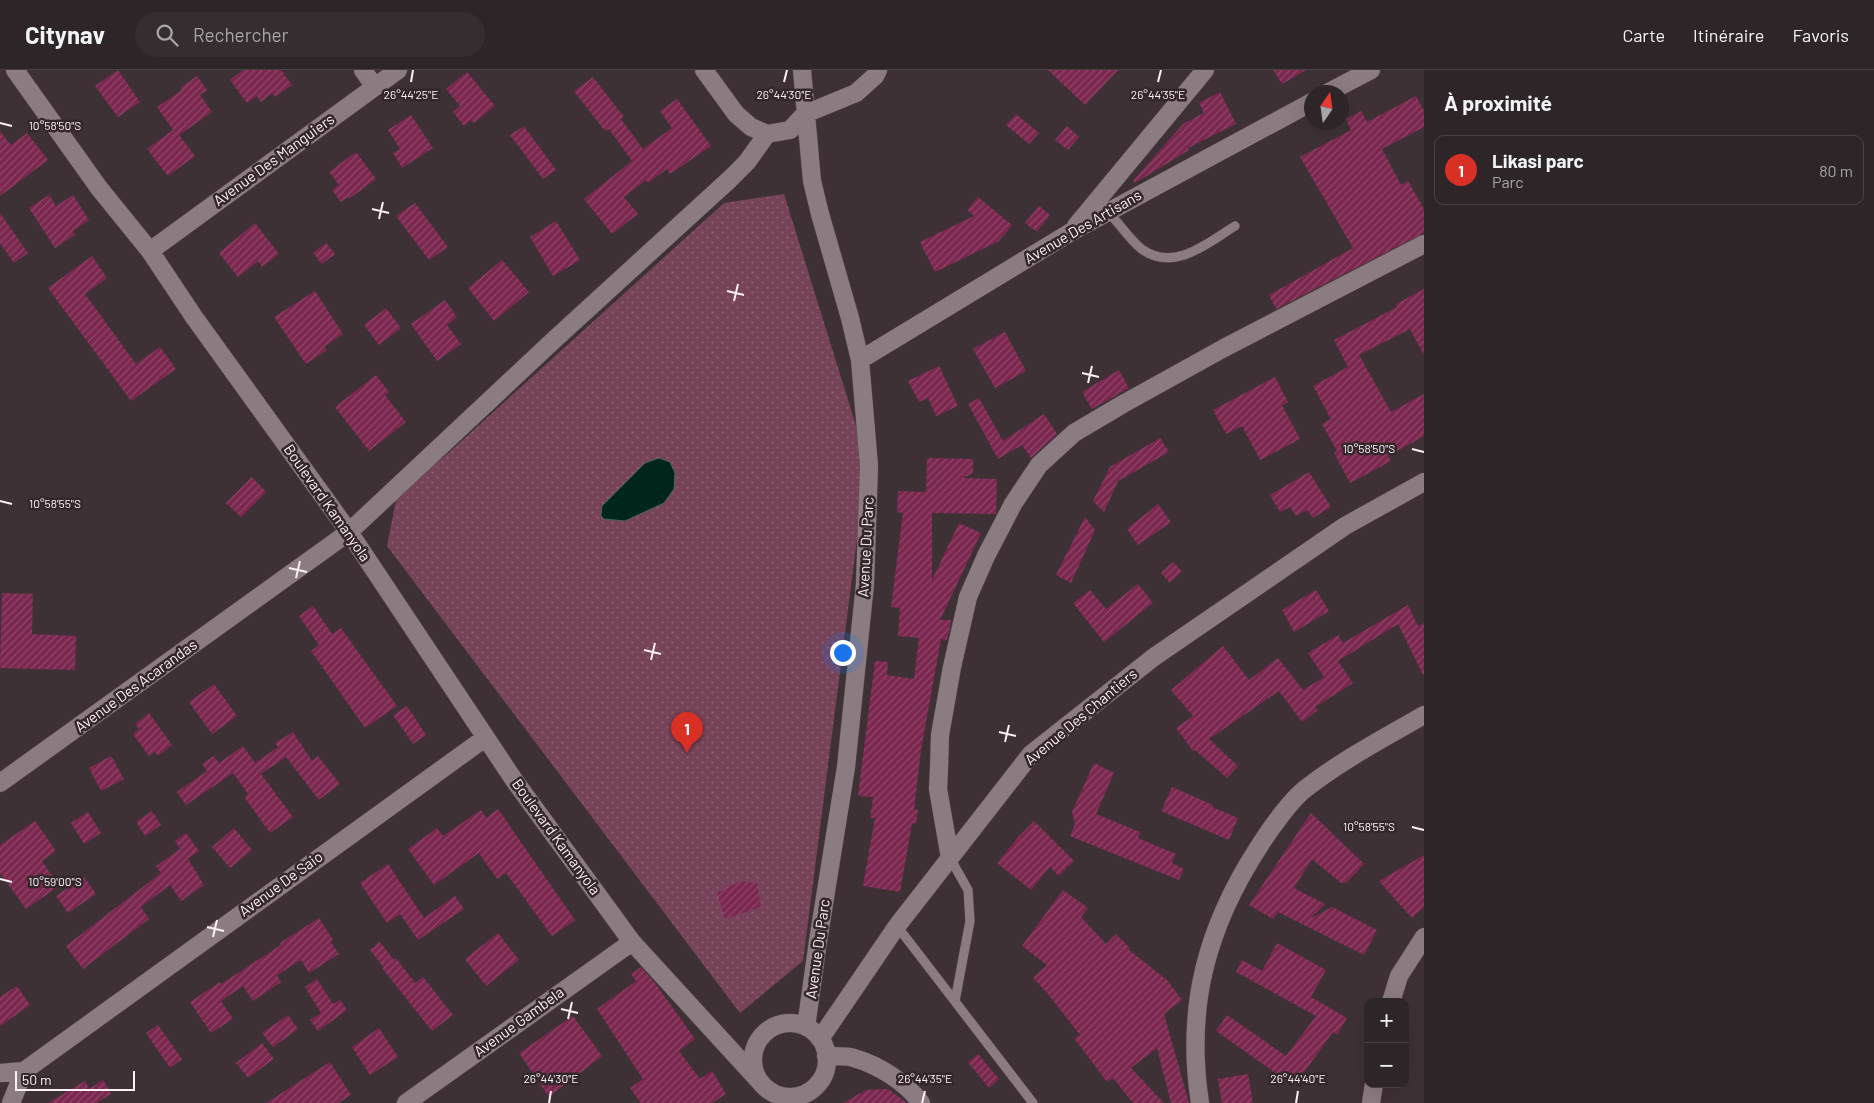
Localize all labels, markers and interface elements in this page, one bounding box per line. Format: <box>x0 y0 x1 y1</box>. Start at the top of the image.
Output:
search box <box>135 12 485 57</box>
text: Citynav <box>25 20 105 49</box>
icon: search <box>153 21 181 49</box>
text: Rechercher <box>193 23 289 46</box>
text: Carte <box>1622 24 1665 46</box>
text: Itinéraire <box>1693 24 1764 46</box>
text: Favoris <box>1792 24 1849 46</box>
north arrow <box>1304 85 1349 130</box>
text: 26°44'25"E <box>384 87 438 101</box>
text: 26°44'30"E <box>756 87 812 101</box>
text: 26°44'35"E <box>1131 87 1185 101</box>
text: À proximité <box>1444 90 1552 115</box>
street label: Avenue Des Manguiers <box>209 109 337 209</box>
text: 10°58'50"S <box>29 118 81 132</box>
text: Likasi parc <box>1492 149 1584 172</box>
text: 1 <box>1458 161 1464 180</box>
text: 80 m <box>1819 161 1853 180</box>
text: Parc <box>1492 172 1524 191</box>
street label: Avenue Des Artisans <box>1021 185 1144 267</box>
street label: Boulevard Kamanyola <box>281 440 375 564</box>
text: 10°58'50"S <box>1343 441 1395 455</box>
text: 10°58'55"S <box>29 496 81 510</box>
street label: Avenue Du Parc <box>853 496 877 598</box>
street label: Avenue Des Acarandas <box>71 635 200 736</box>
your location <box>830 640 856 666</box>
street label: Avenue Des Chantiers <box>1021 664 1140 768</box>
pin: 1 <box>671 712 703 753</box>
street label: Boulevard Kamanyola <box>509 775 605 898</box>
text: 10°58'55"S <box>1343 819 1395 833</box>
street label: Avenue De Saio <box>235 847 326 920</box>
text: 10°59'00"S <box>28 874 82 888</box>
street label: Avenue Du Parc <box>801 898 833 1000</box>
street label: Avenue Gambela <box>470 982 567 1060</box>
map controls <box>1364 998 1409 1088</box>
button: + <box>1364 998 1409 1043</box>
button: − <box>1364 1043 1409 1088</box>
scale bar <box>15 1068 135 1091</box>
text: 50 m <box>22 1071 51 1088</box>
text: 26°44'30"E <box>523 1071 579 1085</box>
text: 26°44'35"E <box>898 1071 952 1085</box>
text: 26°44'40"E <box>1270 1071 1326 1085</box>

